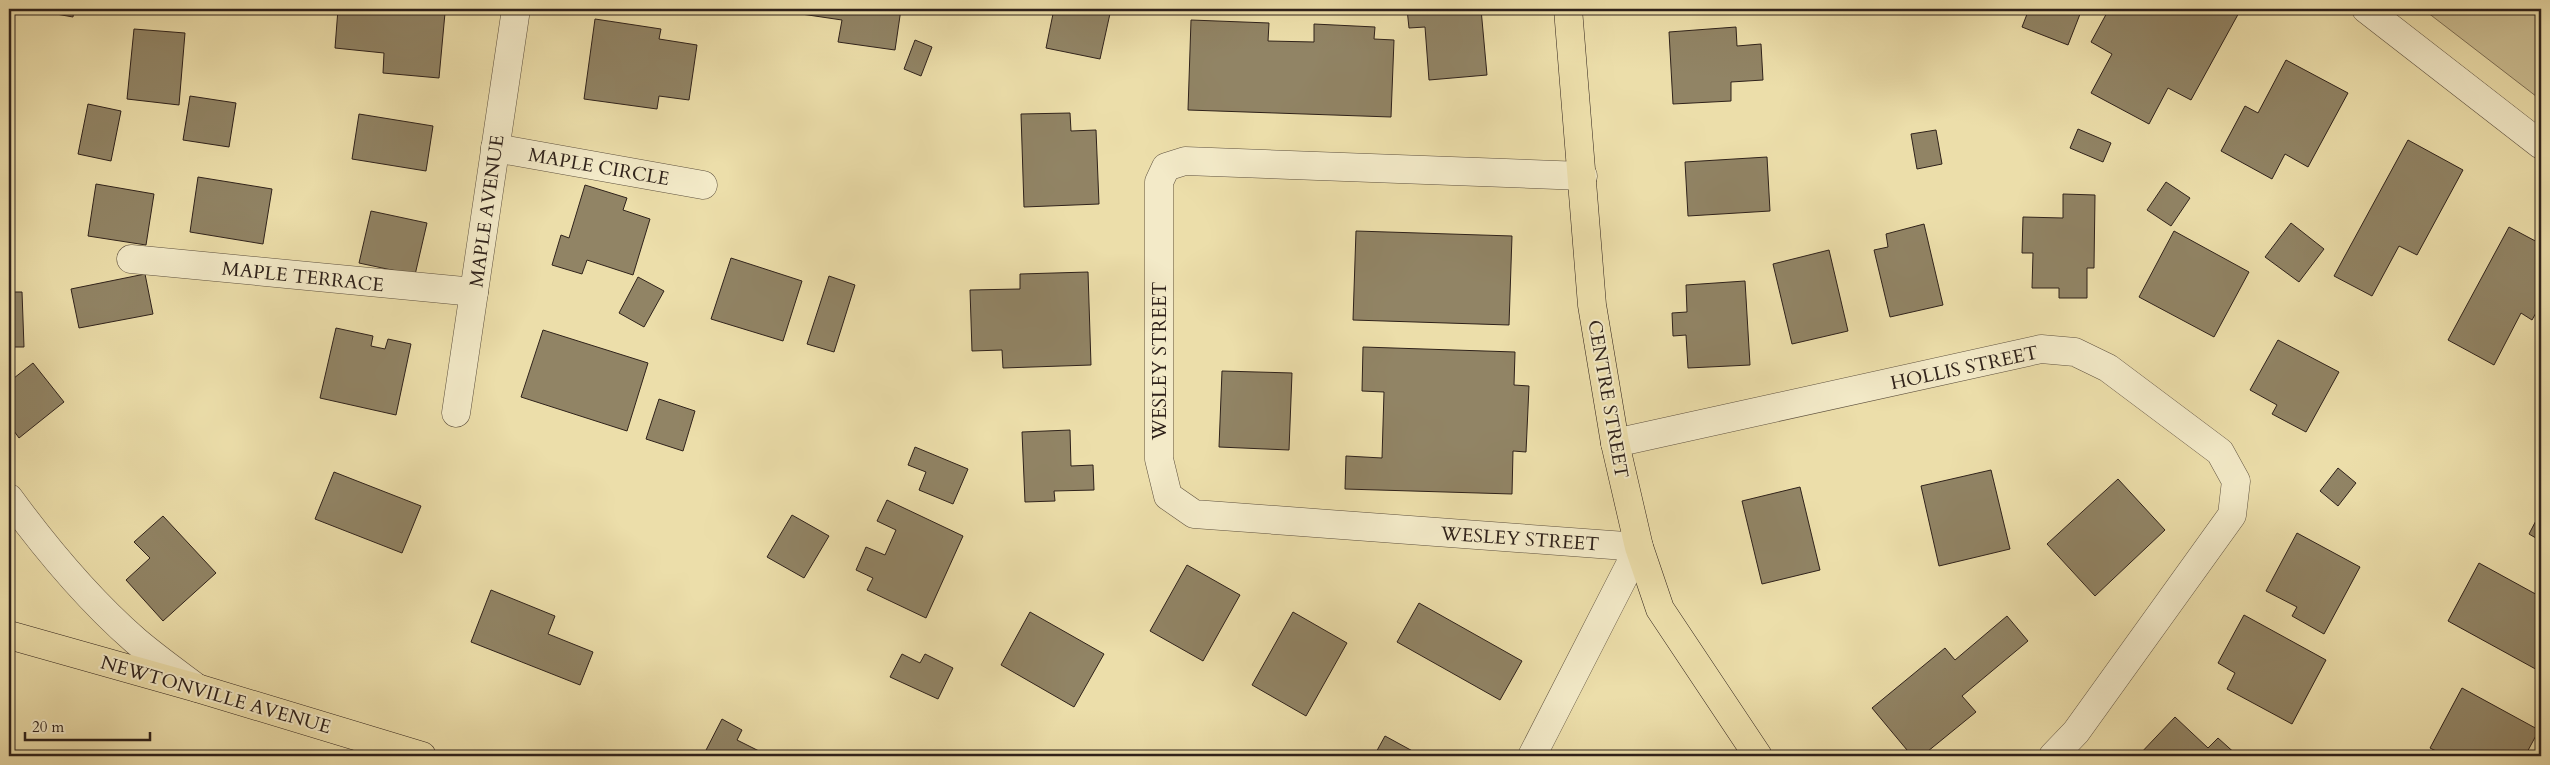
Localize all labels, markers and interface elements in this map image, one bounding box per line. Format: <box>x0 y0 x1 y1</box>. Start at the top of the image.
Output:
street label: MAPLE AVENUE <box>463 133 511 289</box>
street label: MAPLE CIRCLE <box>526 142 671 192</box>
street label: MAPLE TERRACE <box>221 256 385 298</box>
street label: WESLEY STREET <box>1147 282 1173 441</box>
street label: CENTRE STREET <box>1581 318 1635 480</box>
street label: HOLLIS STREET <box>1888 340 2041 396</box>
street label: WESLEY STREET <box>1439 520 1600 558</box>
street label: NEWTONVILLE AVENUE <box>98 650 334 740</box>
scale bar <box>25 710 150 742</box>
text: 20 m <box>32 717 64 737</box>

